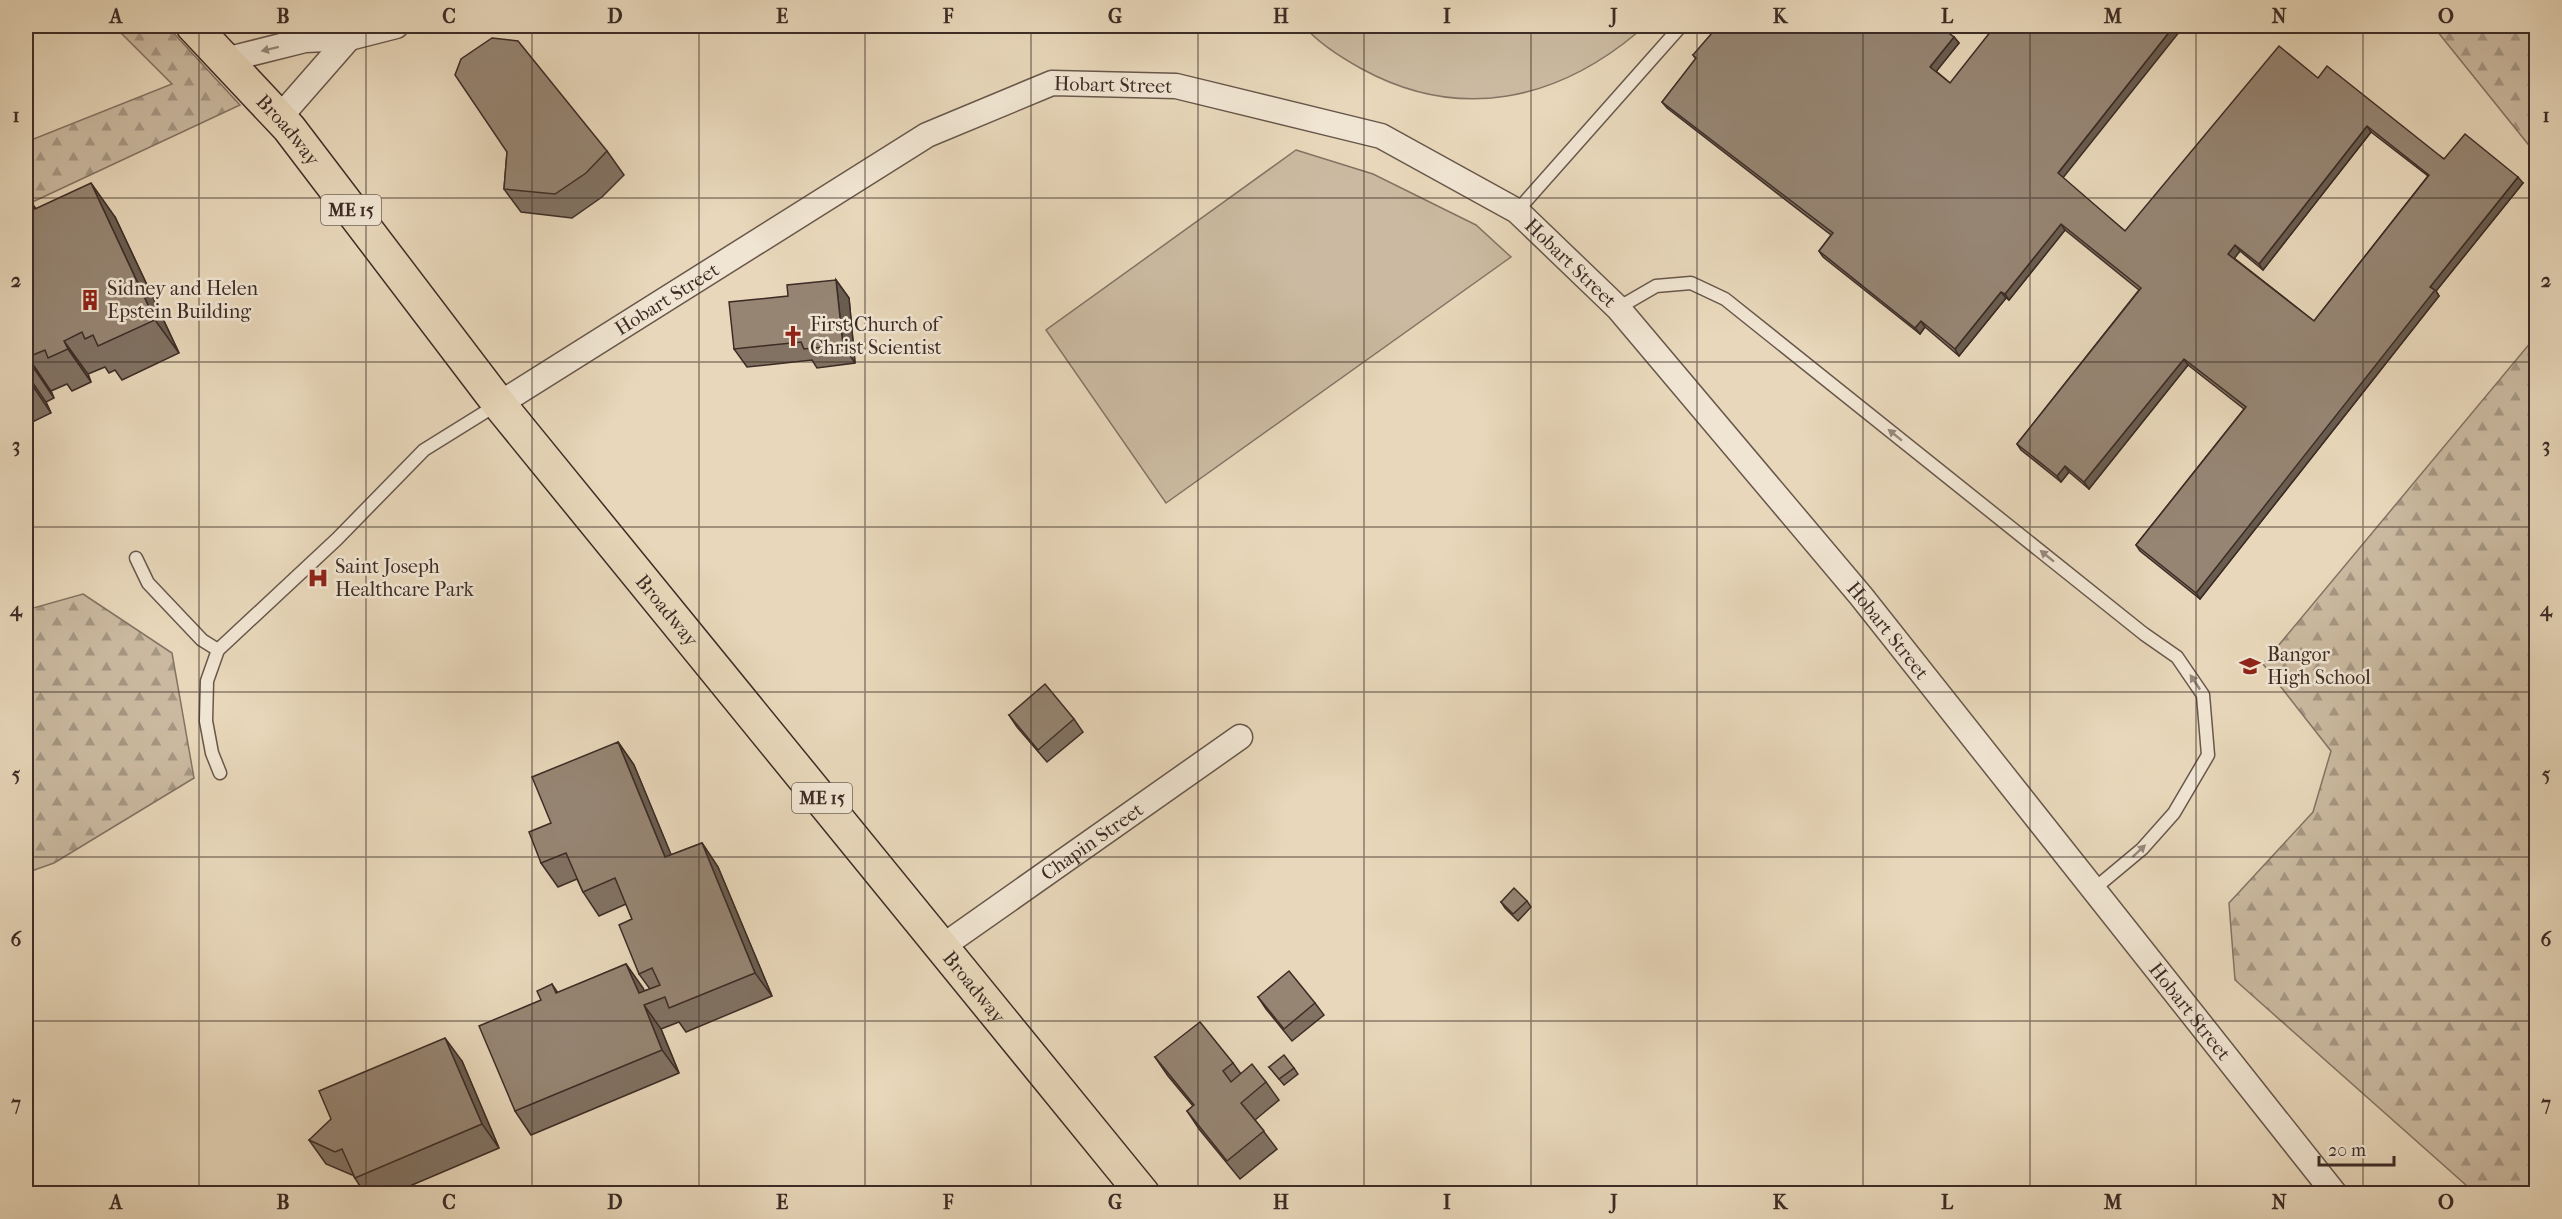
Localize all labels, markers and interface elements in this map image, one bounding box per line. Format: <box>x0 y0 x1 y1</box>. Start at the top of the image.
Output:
text: A <box>108 5 124 28</box>
text: B <box>276 5 290 28</box>
text: C <box>442 5 456 28</box>
text: D <box>607 5 623 28</box>
text: E <box>776 5 788 28</box>
text: F <box>942 5 954 28</box>
text: G <box>1108 5 1122 28</box>
text: H <box>1273 5 1289 28</box>
text: I <box>1443 5 1451 28</box>
text: J <box>1608 5 1618 28</box>
text: K <box>1773 5 1789 28</box>
text: L <box>1941 5 1954 28</box>
text: M <box>2103 5 2123 28</box>
text: N <box>2271 5 2287 28</box>
text: O <box>2438 5 2454 28</box>
one-way arrow <box>261 45 279 54</box>
street label: Hobart Street <box>1054 72 1172 98</box>
street label: Broadway <box>251 90 325 171</box>
text: 1 <box>12 104 20 127</box>
text: 1 <box>2542 104 2550 127</box>
road number: ME 15 <box>321 195 381 225</box>
street label: Hobart Street <box>1520 214 1621 312</box>
street label: Hobart Street <box>611 258 723 340</box>
text: 2 <box>11 269 21 292</box>
text: 2 <box>2541 269 2551 292</box>
place label: Sidney and Helen Epstein Building <box>107 277 259 323</box>
building icon: Sidney and Helen Epstein Building <box>78 288 102 312</box>
place label: First Church of Christ Scientist <box>810 313 943 359</box>
church icon: First Church of Christ Scientist <box>781 324 805 348</box>
one-way arrow <box>1887 428 1903 441</box>
text: 3 <box>12 434 20 457</box>
text: 3 <box>2542 434 2550 457</box>
one-way arrow <box>2040 551 2055 563</box>
place label: Saint Joseph Healthcare Park <box>335 555 475 601</box>
hospital icon: Saint Joseph Healthcare Park <box>306 566 330 590</box>
street label: Broadway <box>631 570 704 652</box>
street label: Hobart Street <box>1842 577 1934 684</box>
text: 4 <box>9 598 23 622</box>
text: 4 <box>2539 598 2553 622</box>
place label: Bangor High School <box>2267 643 2371 689</box>
school or university icon: Bangor High School <box>2238 654 2262 678</box>
one-way arrow <box>2189 674 2200 691</box>
text: 5 <box>12 763 21 786</box>
text: 5 <box>2542 763 2551 786</box>
road number: ME 15 <box>792 783 852 813</box>
street label: Chapin Street <box>1037 798 1148 885</box>
one-way arrow <box>2131 845 2146 858</box>
text: 6 <box>11 928 23 951</box>
text: 6 <box>2541 928 2553 951</box>
street label: Broadway <box>938 947 1011 1029</box>
street label: Hobart Street <box>2144 958 2236 1065</box>
text: 7 <box>10 1092 21 1115</box>
text: 7 <box>2540 1092 2551 1115</box>
scale bar <box>2319 1129 2394 1167</box>
text: 20 m <box>2328 1140 2366 1161</box>
text: A <box>108 1191 124 1214</box>
text: B <box>276 1191 290 1214</box>
text: C <box>442 1191 456 1214</box>
text: D <box>607 1191 623 1214</box>
text: E <box>776 1191 788 1214</box>
text: F <box>942 1191 954 1214</box>
text: G <box>1108 1191 1122 1214</box>
text: H <box>1273 1191 1289 1214</box>
text: I <box>1443 1191 1451 1214</box>
text: J <box>1608 1191 1618 1214</box>
text: K <box>1773 1191 1789 1214</box>
text: L <box>1941 1191 1954 1214</box>
text: M <box>2103 1191 2123 1214</box>
text: N <box>2271 1191 2287 1214</box>
text: O <box>2438 1191 2454 1214</box>

